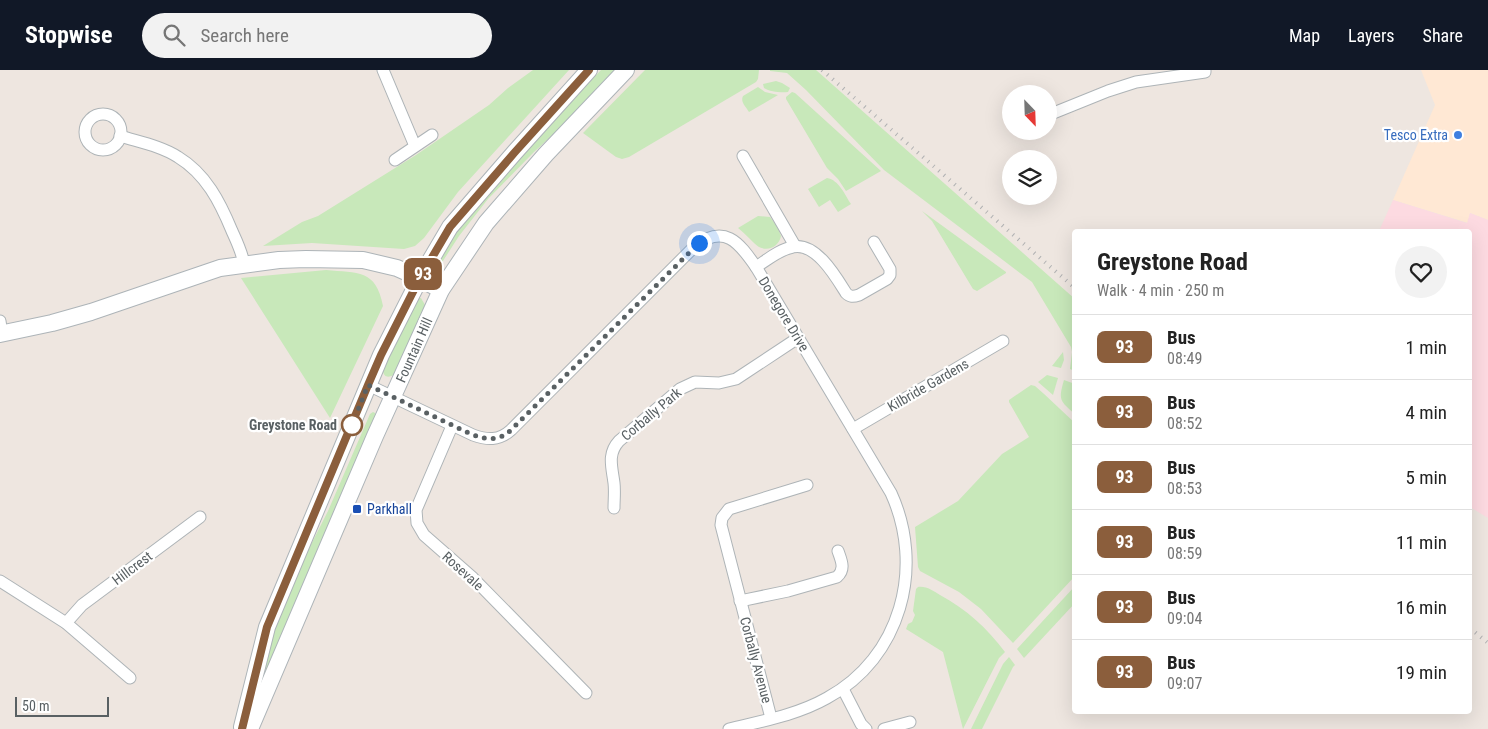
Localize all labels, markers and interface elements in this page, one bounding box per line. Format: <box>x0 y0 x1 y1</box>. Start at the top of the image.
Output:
search box <box>142 13 492 58</box>
text: Stopwise <box>25 21 112 49</box>
icon: search <box>160 21 188 49</box>
text: Search here <box>200 24 289 47</box>
text: Map <box>1289 25 1320 46</box>
text: Layers <box>1348 25 1395 46</box>
text: Share <box>1423 25 1463 46</box>
north arrow <box>1002 85 1058 140</box>
map controls <box>1002 85 1057 205</box>
place label: Tesco Extra <box>1384 127 1448 143</box>
marker: Tesco Extra <box>1452 129 1464 141</box>
button: layers <box>1002 150 1057 205</box>
your location <box>687 231 712 256</box>
button: heart <box>1395 246 1447 298</box>
text: Greystone Road <box>1097 248 1248 276</box>
line badge: 93 <box>400 258 446 290</box>
text: 93 <box>414 263 432 284</box>
street label: Donegore Drive <box>755 274 813 355</box>
text: Walk · 4 min · 250 m <box>1097 281 1224 300</box>
street label: Fountain Hill <box>393 315 435 385</box>
text: Bus <box>1167 326 1196 349</box>
text: 93 <box>1115 336 1134 357</box>
text: 1 min <box>1405 336 1447 359</box>
text: 08:49 <box>1167 349 1202 368</box>
street label: Kilbride Gardens <box>885 355 971 415</box>
street label: Corbally Park <box>618 384 685 444</box>
text: Bus <box>1167 391 1196 414</box>
text: 93 <box>1115 401 1134 422</box>
text: 4 min <box>1405 401 1447 424</box>
marker: Greystone Road <box>341 414 363 436</box>
text: 08:52 <box>1167 414 1202 433</box>
place label: Greystone Road <box>249 417 337 433</box>
text: Bus <box>1167 456 1196 479</box>
text: 93 <box>1115 466 1134 487</box>
text: 5 min <box>1405 466 1447 489</box>
text: 08:53 <box>1167 479 1202 498</box>
place label: Parkhall <box>367 501 412 517</box>
marker: Parkhall <box>351 503 363 515</box>
text: Bus <box>1167 521 1196 544</box>
text: 93 <box>1115 531 1134 552</box>
text: 11 min <box>1396 531 1447 554</box>
text: 08:59 <box>1167 544 1202 563</box>
street label: Hillcrest <box>109 548 155 588</box>
street label: Rosevale <box>439 548 487 594</box>
text: Bus <box>1167 586 1196 609</box>
text: 93 <box>1115 596 1134 617</box>
text: 16 min <box>1396 596 1447 619</box>
text: 09:04 <box>1167 609 1202 628</box>
street label: Corbally Avenue <box>737 615 775 705</box>
text: Bus <box>1167 651 1196 674</box>
text: 93 <box>1115 661 1134 682</box>
text: 19 min <box>1396 661 1447 684</box>
text: 09:07 <box>1167 674 1202 693</box>
scale bar <box>15 694 109 717</box>
text: 50 m <box>22 698 50 714</box>

